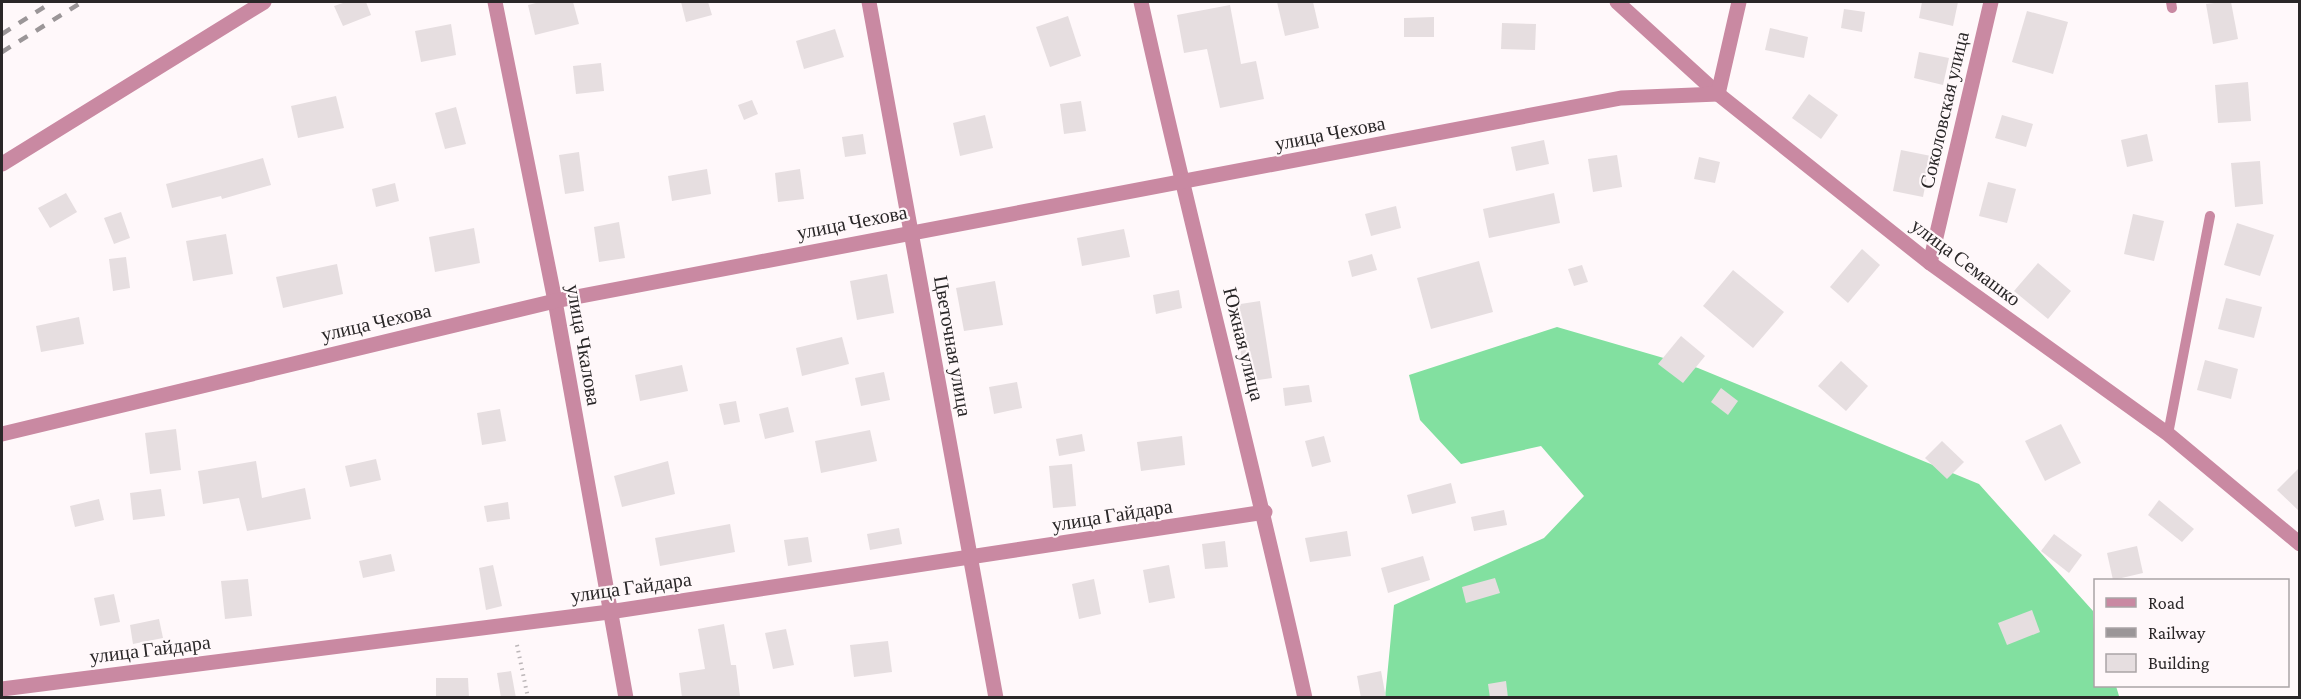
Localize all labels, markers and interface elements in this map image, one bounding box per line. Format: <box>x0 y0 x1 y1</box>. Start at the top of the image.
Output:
street label: Соколовская улица <box>1915 29 1974 191</box>
street label: улица Чехова <box>1273 111 1387 155</box>
street label: улица Чехова <box>795 200 909 244</box>
street label: улица Семашко <box>1906 214 2025 311</box>
street label: Цветочная улица <box>929 274 976 418</box>
street label: улица Чкалова <box>562 283 606 408</box>
street label: Южная улица <box>1218 285 1269 404</box>
street label: улица Чехова <box>319 299 433 346</box>
street label: улица Гайдара <box>1050 495 1174 536</box>
street label: улица Гайдара <box>569 568 693 607</box>
legend <box>2094 579 2289 687</box>
text: Road <box>2148 593 2185 613</box>
text: Railway <box>2148 623 2206 643</box>
street label: улица Гайдара <box>88 631 212 668</box>
text: Building <box>2148 653 2210 673</box>

